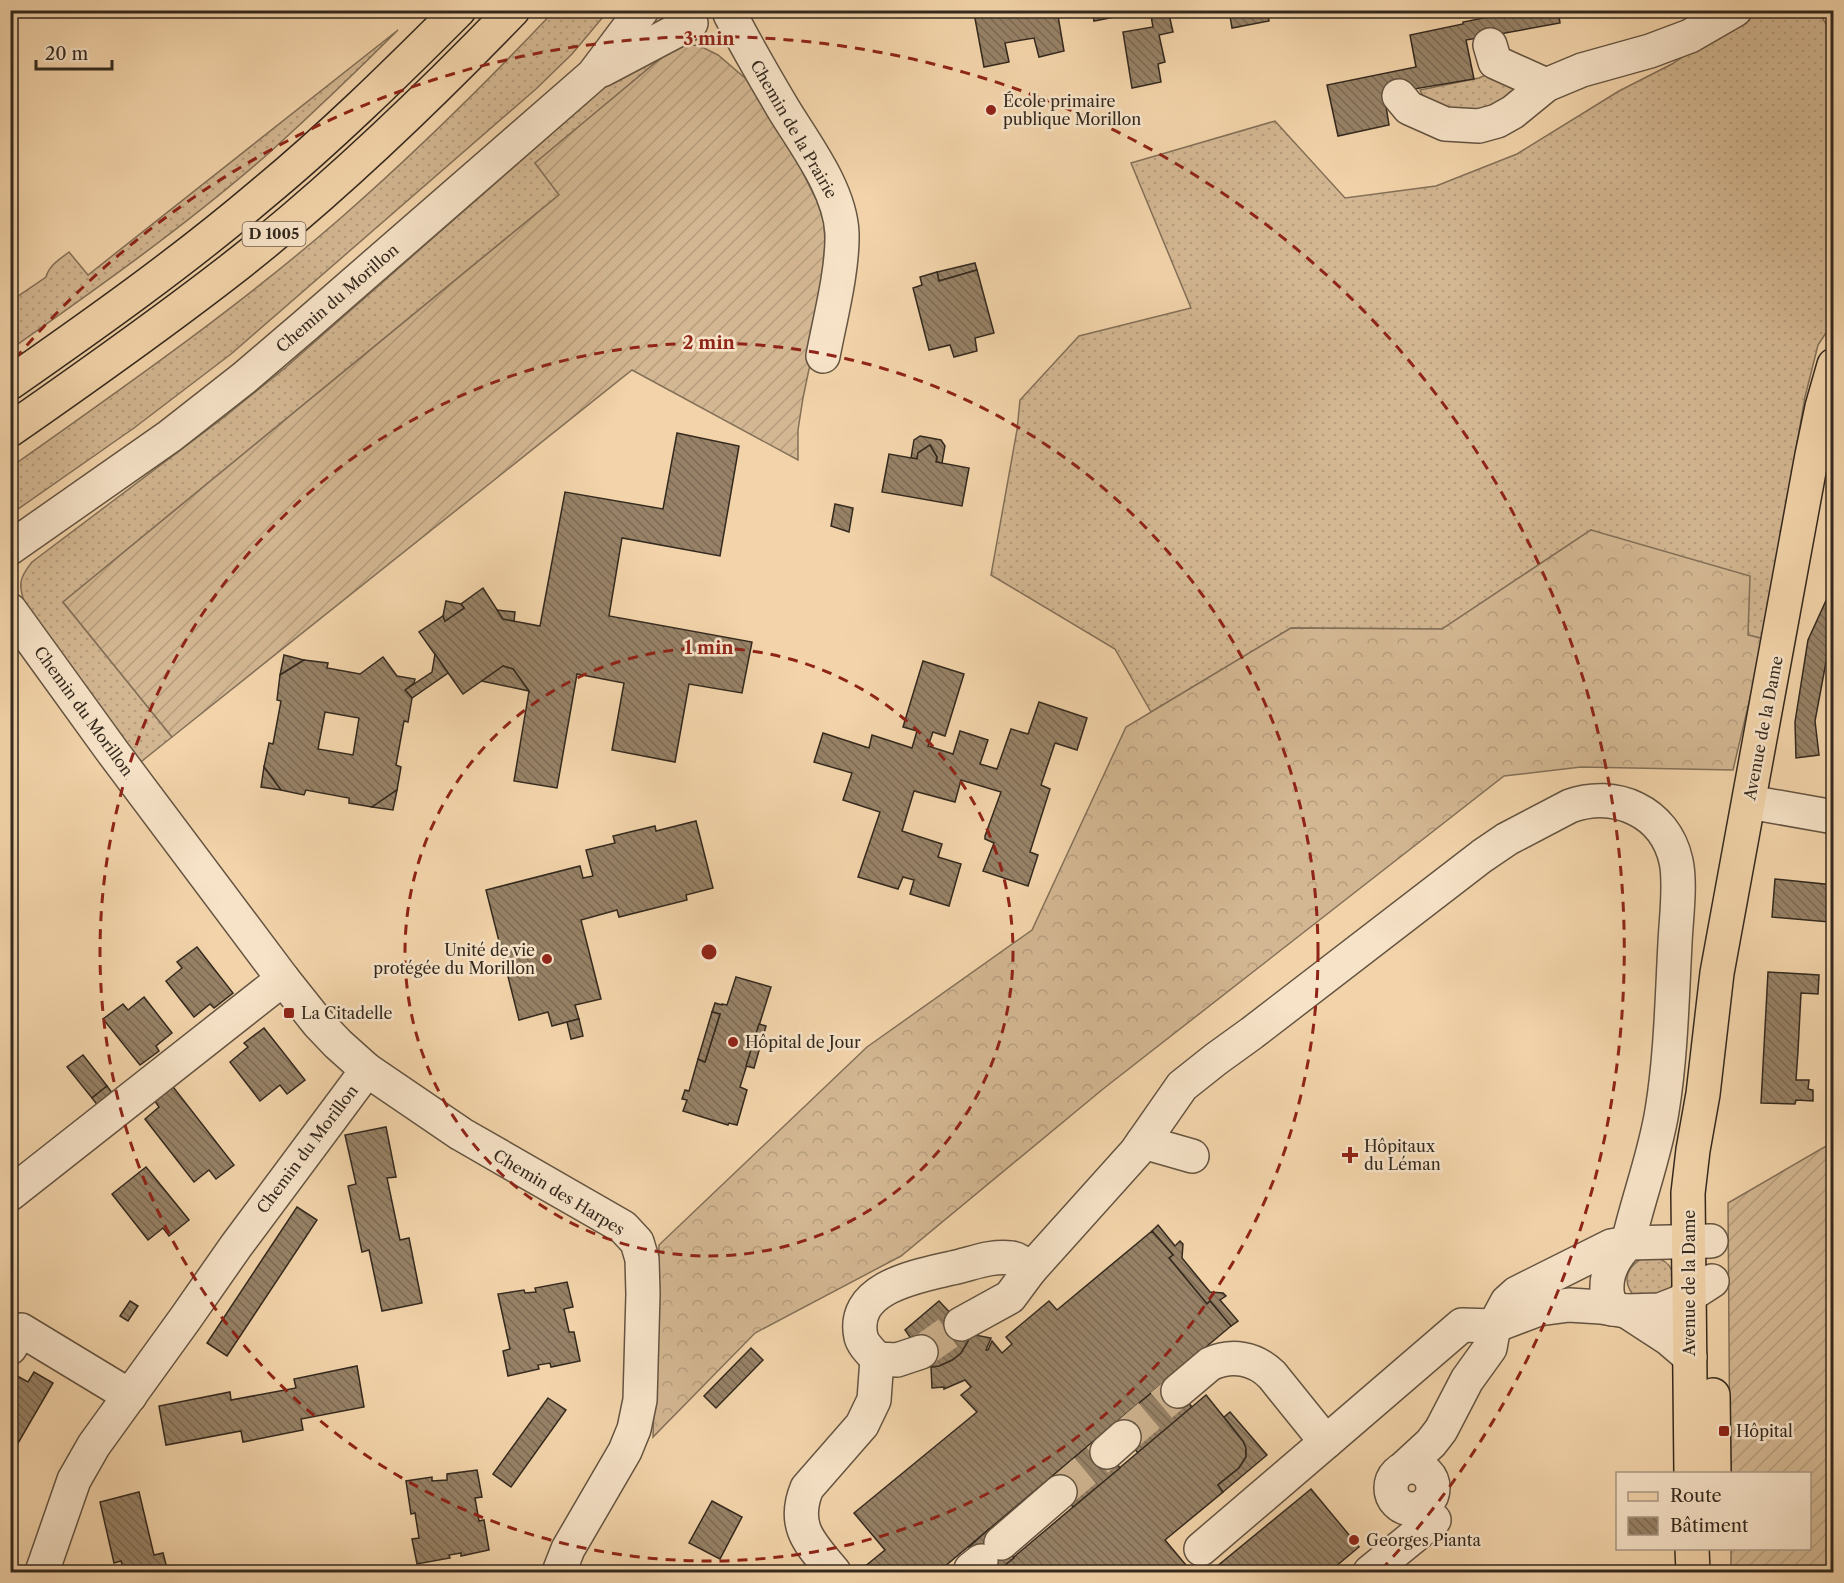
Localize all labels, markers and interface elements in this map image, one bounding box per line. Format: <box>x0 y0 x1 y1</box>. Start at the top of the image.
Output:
text: 3 min <box>683 28 735 50</box>
scale bar <box>36 33 112 71</box>
text: 20 m <box>45 43 89 65</box>
street label: Chemin de la Prairie <box>746 56 842 202</box>
place label: École primaire publique Morillon <box>1003 91 1141 129</box>
marker: École primaire publique Morillon <box>984 103 998 117</box>
road number: D 1005 <box>242 222 306 246</box>
street label: Chemin du Morillon <box>272 239 402 357</box>
text: 2 min <box>683 332 736 354</box>
text: 1 min <box>684 637 734 659</box>
street label: Chemin du Morillon <box>30 642 138 780</box>
street label: Avenue de la Dame <box>1739 654 1787 803</box>
place label: Unité de vie protégée du Morillon <box>373 940 535 978</box>
centre of rings <box>699 942 719 962</box>
marker: Unité de vie protégée du Morillon <box>540 952 554 966</box>
place label: La Citadelle <box>301 1003 393 1023</box>
marker: La Citadelle <box>282 1006 296 1020</box>
place label: Hôpital de Jour <box>745 1032 861 1052</box>
marker: Hôpital de Jour <box>726 1035 740 1049</box>
street label: Chemin du Morillon <box>252 1081 362 1217</box>
place label: Hôpitaux du Léman <box>1364 1136 1441 1174</box>
street label: Chemin des Harpes <box>490 1145 628 1239</box>
marker: Hôpitaux du Léman <box>1341 1146 1359 1164</box>
street label: Avenue de la Dame <box>1679 1210 1699 1357</box>
place label: Hôpital <box>1736 1421 1793 1441</box>
marker: Hôpital <box>1717 1424 1731 1438</box>
legend <box>1616 1472 1811 1550</box>
text: Route <box>1670 1485 1722 1507</box>
text: Bâtiment <box>1670 1515 1749 1537</box>
place label: Georges Pianta <box>1366 1530 1481 1550</box>
marker: Georges Pianta <box>1347 1533 1361 1547</box>

